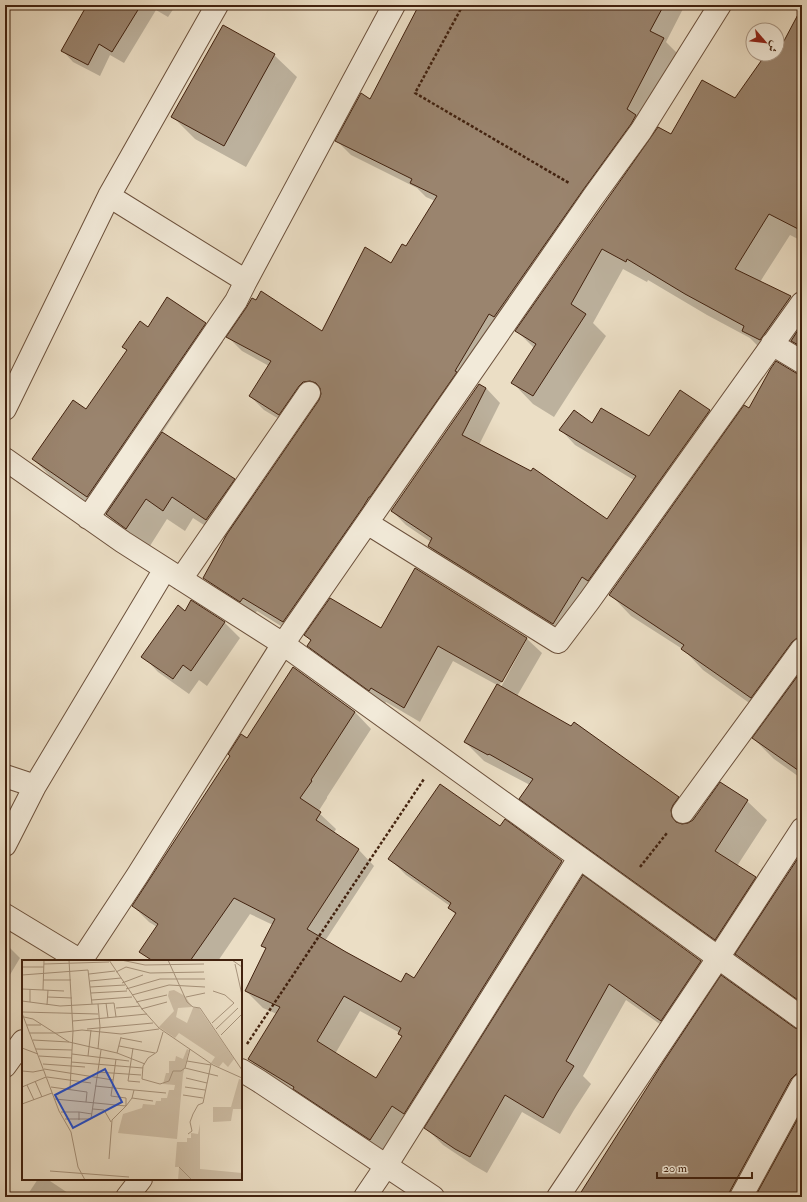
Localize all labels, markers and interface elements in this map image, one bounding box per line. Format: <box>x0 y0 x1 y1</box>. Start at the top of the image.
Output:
north arrow <box>745 22 785 62</box>
text: ش <box>765 39 782 54</box>
inset map <box>22 960 242 1180</box>
scale bar <box>657 1154 752 1180</box>
text: 20 m <box>663 1161 688 1176</box>

